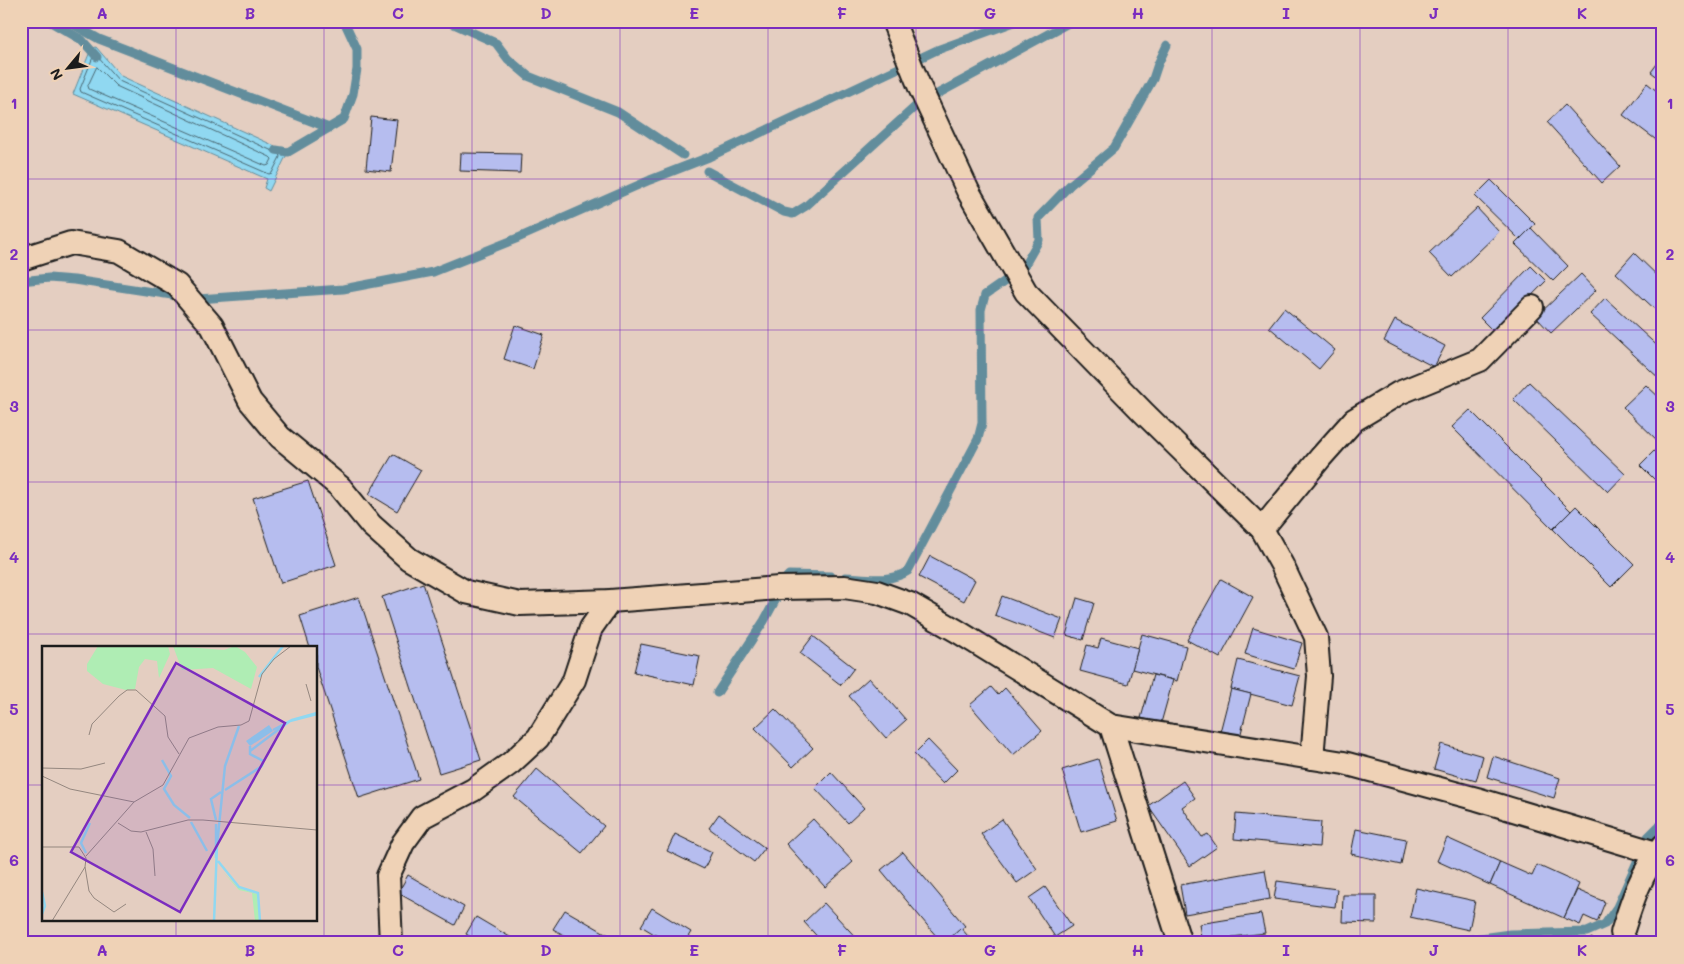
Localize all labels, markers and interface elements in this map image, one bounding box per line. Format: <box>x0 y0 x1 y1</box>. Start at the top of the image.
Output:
text: A <box>96 2 108 23</box>
text: B <box>245 2 255 23</box>
text: C <box>392 2 404 23</box>
text: D <box>540 2 552 23</box>
text: E <box>689 2 699 23</box>
text: F <box>837 2 847 23</box>
text: G <box>984 2 996 23</box>
text: H <box>1132 2 1144 23</box>
text: I <box>1282 2 1290 23</box>
text: J <box>1429 2 1439 23</box>
text: K <box>1577 2 1587 23</box>
north arrow <box>42 42 92 92</box>
text: N <box>45 65 67 84</box>
text: 1 <box>10 92 18 113</box>
text: 1 <box>1666 92 1674 113</box>
text: 2 <box>10 243 19 264</box>
text: 2 <box>1666 243 1675 264</box>
text: 3 <box>9 395 19 416</box>
text: 3 <box>1665 395 1675 416</box>
text: 4 <box>9 546 19 567</box>
text: 4 <box>1665 546 1675 567</box>
inset map <box>42 646 318 922</box>
text: 5 <box>9 698 19 719</box>
text: 5 <box>1665 698 1675 719</box>
text: 6 <box>9 849 19 870</box>
text: 6 <box>1665 849 1675 870</box>
text: A <box>96 939 108 960</box>
text: B <box>245 939 255 960</box>
text: C <box>392 939 404 960</box>
text: D <box>540 939 552 960</box>
text: E <box>689 939 699 960</box>
text: F <box>837 939 847 960</box>
text: G <box>984 939 996 960</box>
text: H <box>1132 939 1144 960</box>
text: I <box>1282 939 1290 960</box>
text: J <box>1429 939 1439 960</box>
text: K <box>1577 939 1587 960</box>

